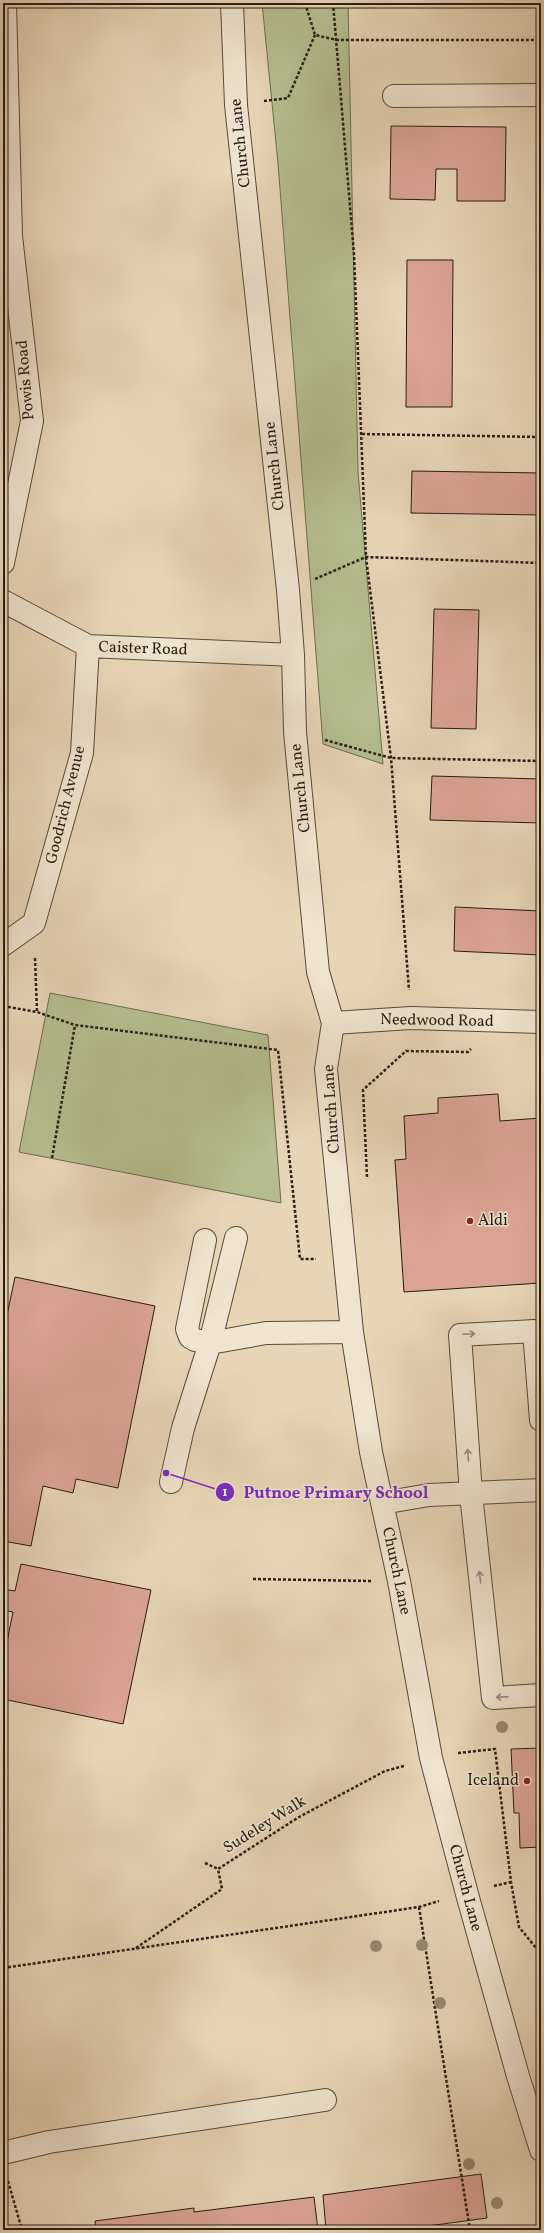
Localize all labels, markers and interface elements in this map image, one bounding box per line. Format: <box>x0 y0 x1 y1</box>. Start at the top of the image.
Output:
street label: Church Lane <box>225 97 257 189</box>
street label: Powis Road <box>12 339 40 421</box>
street label: Church Lane <box>259 420 291 512</box>
street label: Caister Road <box>98 636 188 662</box>
street label: Church Lane <box>285 742 317 834</box>
street label: Goodrich Avenue <box>41 744 91 866</box>
street label: Needwood Road <box>380 1009 494 1033</box>
street label: Church Lane <box>318 1064 346 1154</box>
place label: Aldi <box>478 1210 508 1232</box>
marker: Aldi <box>465 1216 475 1226</box>
one-way arrow <box>462 1331 475 1338</box>
one-way arrow <box>465 1449 472 1462</box>
callout: Putnoe Primary School <box>215 1477 437 1506</box>
text: Putnoe Primary School <box>244 1482 429 1505</box>
text: 1 <box>223 1485 228 1501</box>
street label: Church Lane <box>376 1525 416 1617</box>
one-way arrow <box>476 1571 484 1584</box>
one-way arrow <box>496 1694 509 1701</box>
place label: Iceland <box>467 1770 519 1792</box>
marker: Iceland <box>522 1776 532 1786</box>
street label: Sudeley Walk <box>219 1791 311 1859</box>
street label: Church Lane <box>443 1842 487 1934</box>

